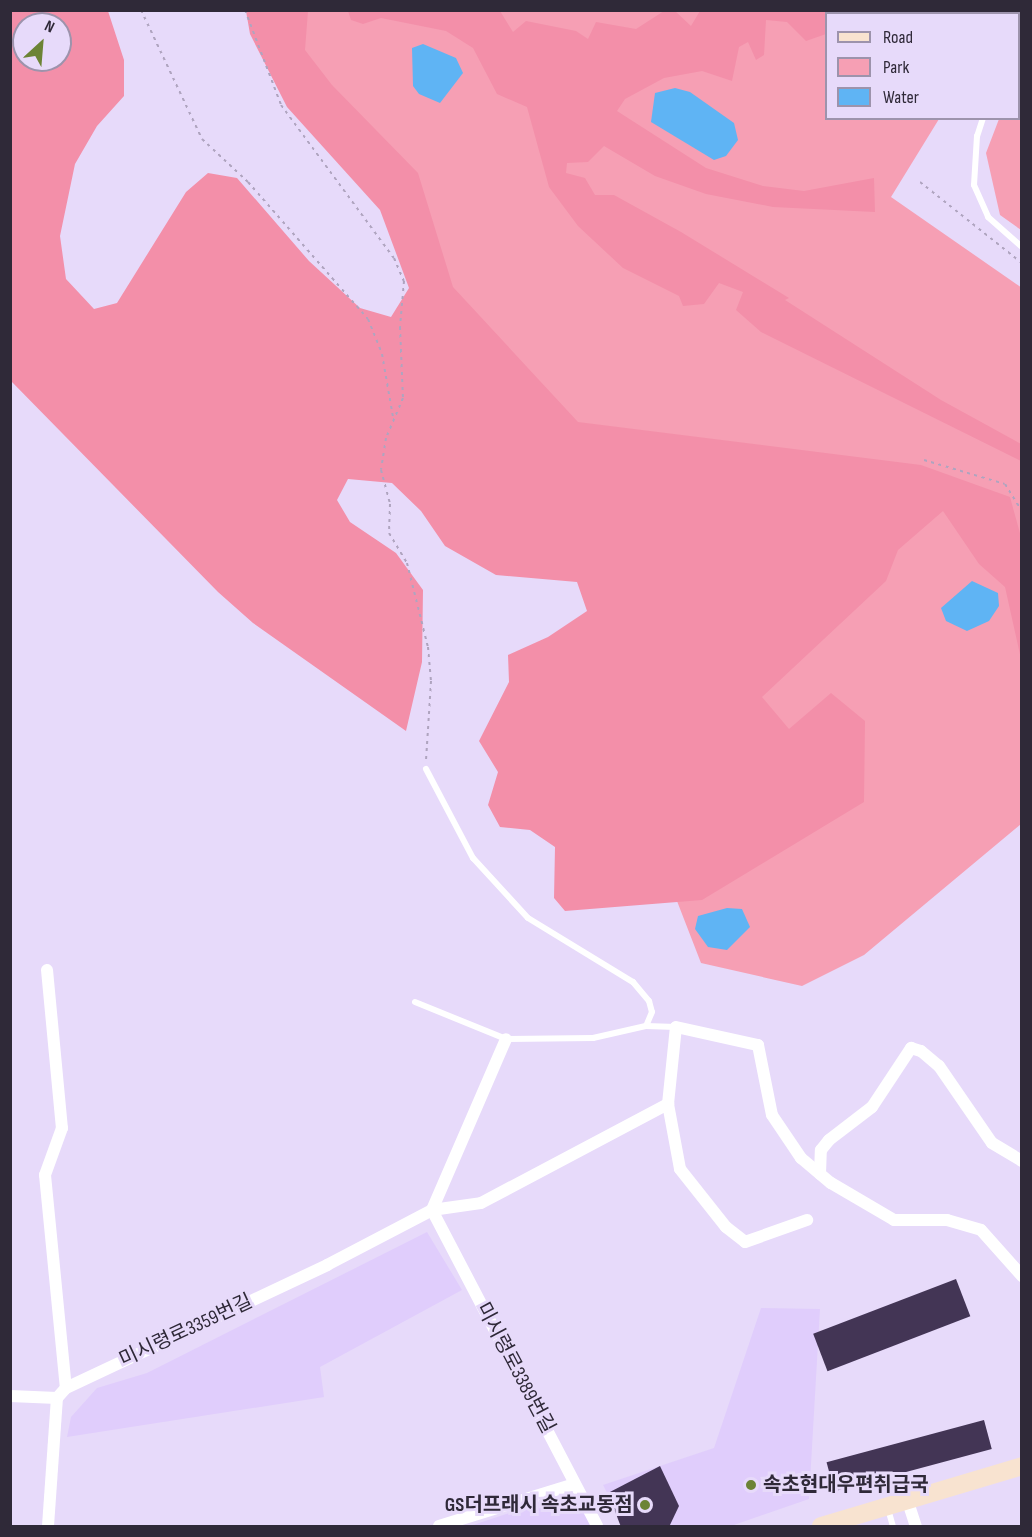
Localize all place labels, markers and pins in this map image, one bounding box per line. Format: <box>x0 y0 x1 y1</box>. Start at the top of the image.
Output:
place label: 속초현대우편취급국 <box>763 1473 929 1497</box>
marker: 속초현대우편취급국 <box>744 1478 758 1492</box>
place label: GS더프래시 속초교동점 <box>445 1493 633 1517</box>
marker: GS더프래시 속초교동점 <box>638 1498 652 1512</box>

